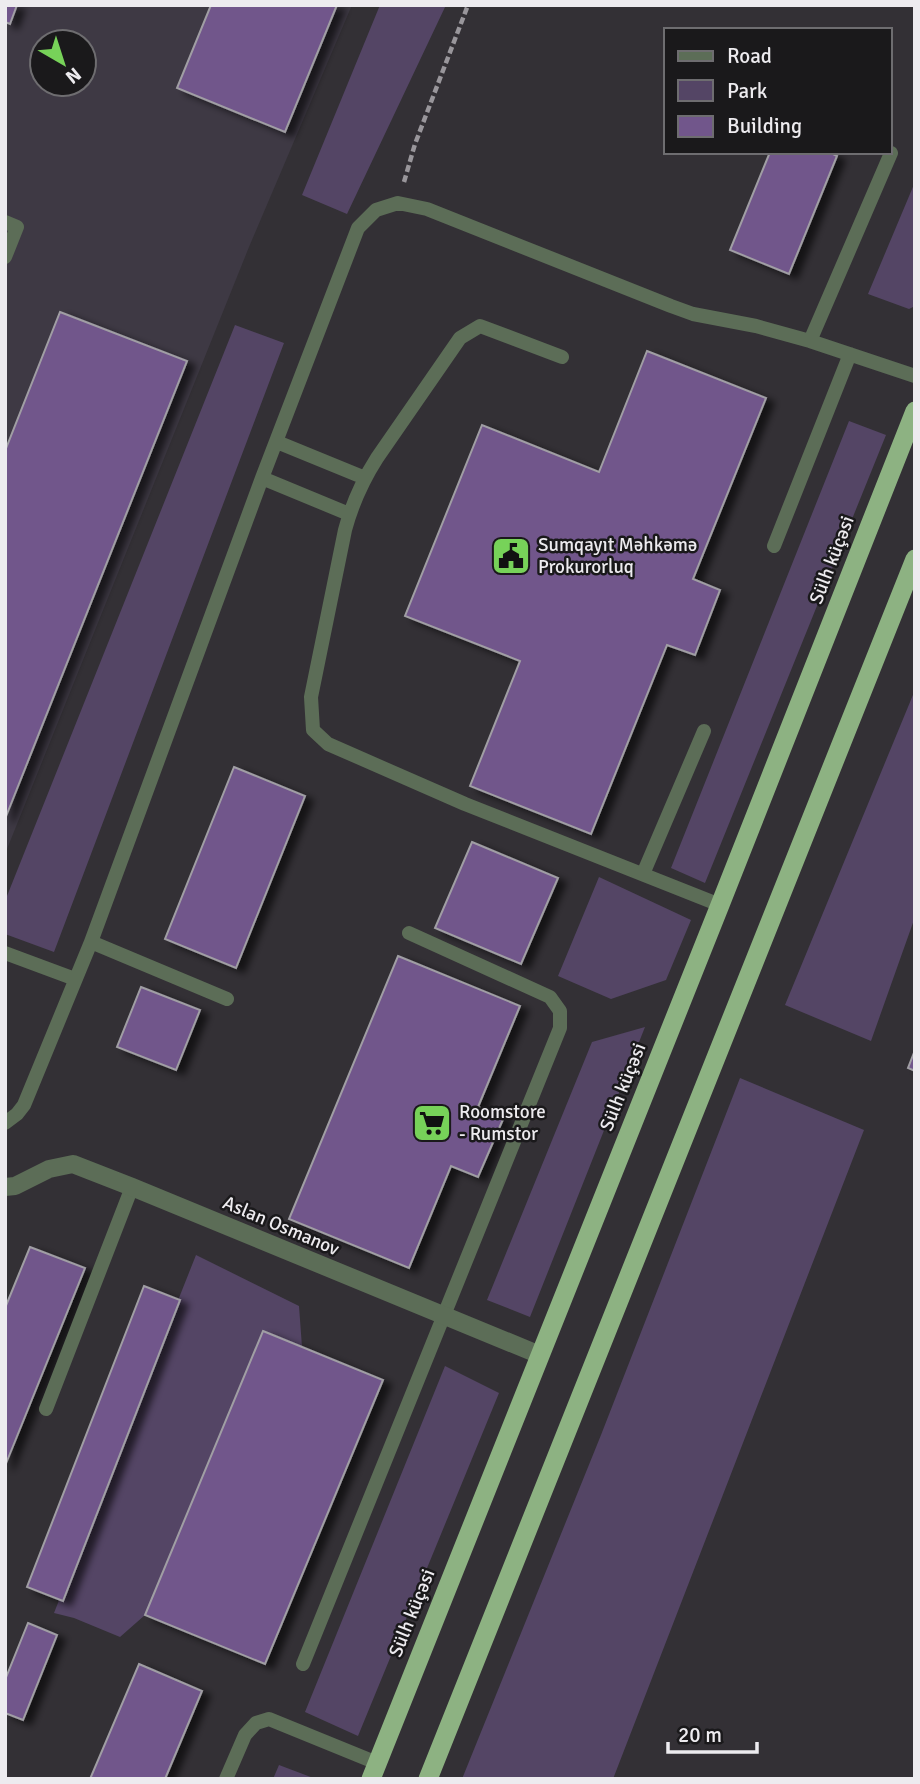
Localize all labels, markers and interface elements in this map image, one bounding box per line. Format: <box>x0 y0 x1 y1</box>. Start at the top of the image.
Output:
north arrow <box>28 28 98 98</box>
legend <box>664 28 892 154</box>
text: Road <box>727 43 772 69</box>
text: N <box>60 62 86 89</box>
text: Park <box>727 78 768 104</box>
text: Building <box>727 113 802 139</box>
street label: Sülh küçəsi <box>804 512 860 608</box>
place label: Sumqayıt Məhkəmə Prokurorluq <box>538 533 697 579</box>
public building icon: Sumqayıt Məhkəmə Prokurorluq <box>490 535 532 577</box>
street label: Sülh küçəsi <box>595 1040 651 1134</box>
place label: Roomstore - Rumstor <box>459 1100 546 1146</box>
supermarket icon: Roomstore - Rumstor <box>411 1102 453 1144</box>
street label: Aslan Osmanov <box>219 1191 343 1261</box>
street label: Sülh küçəsi <box>384 1566 440 1660</box>
scale bar <box>668 1710 757 1754</box>
text: 20 m <box>678 1722 722 1748</box>

